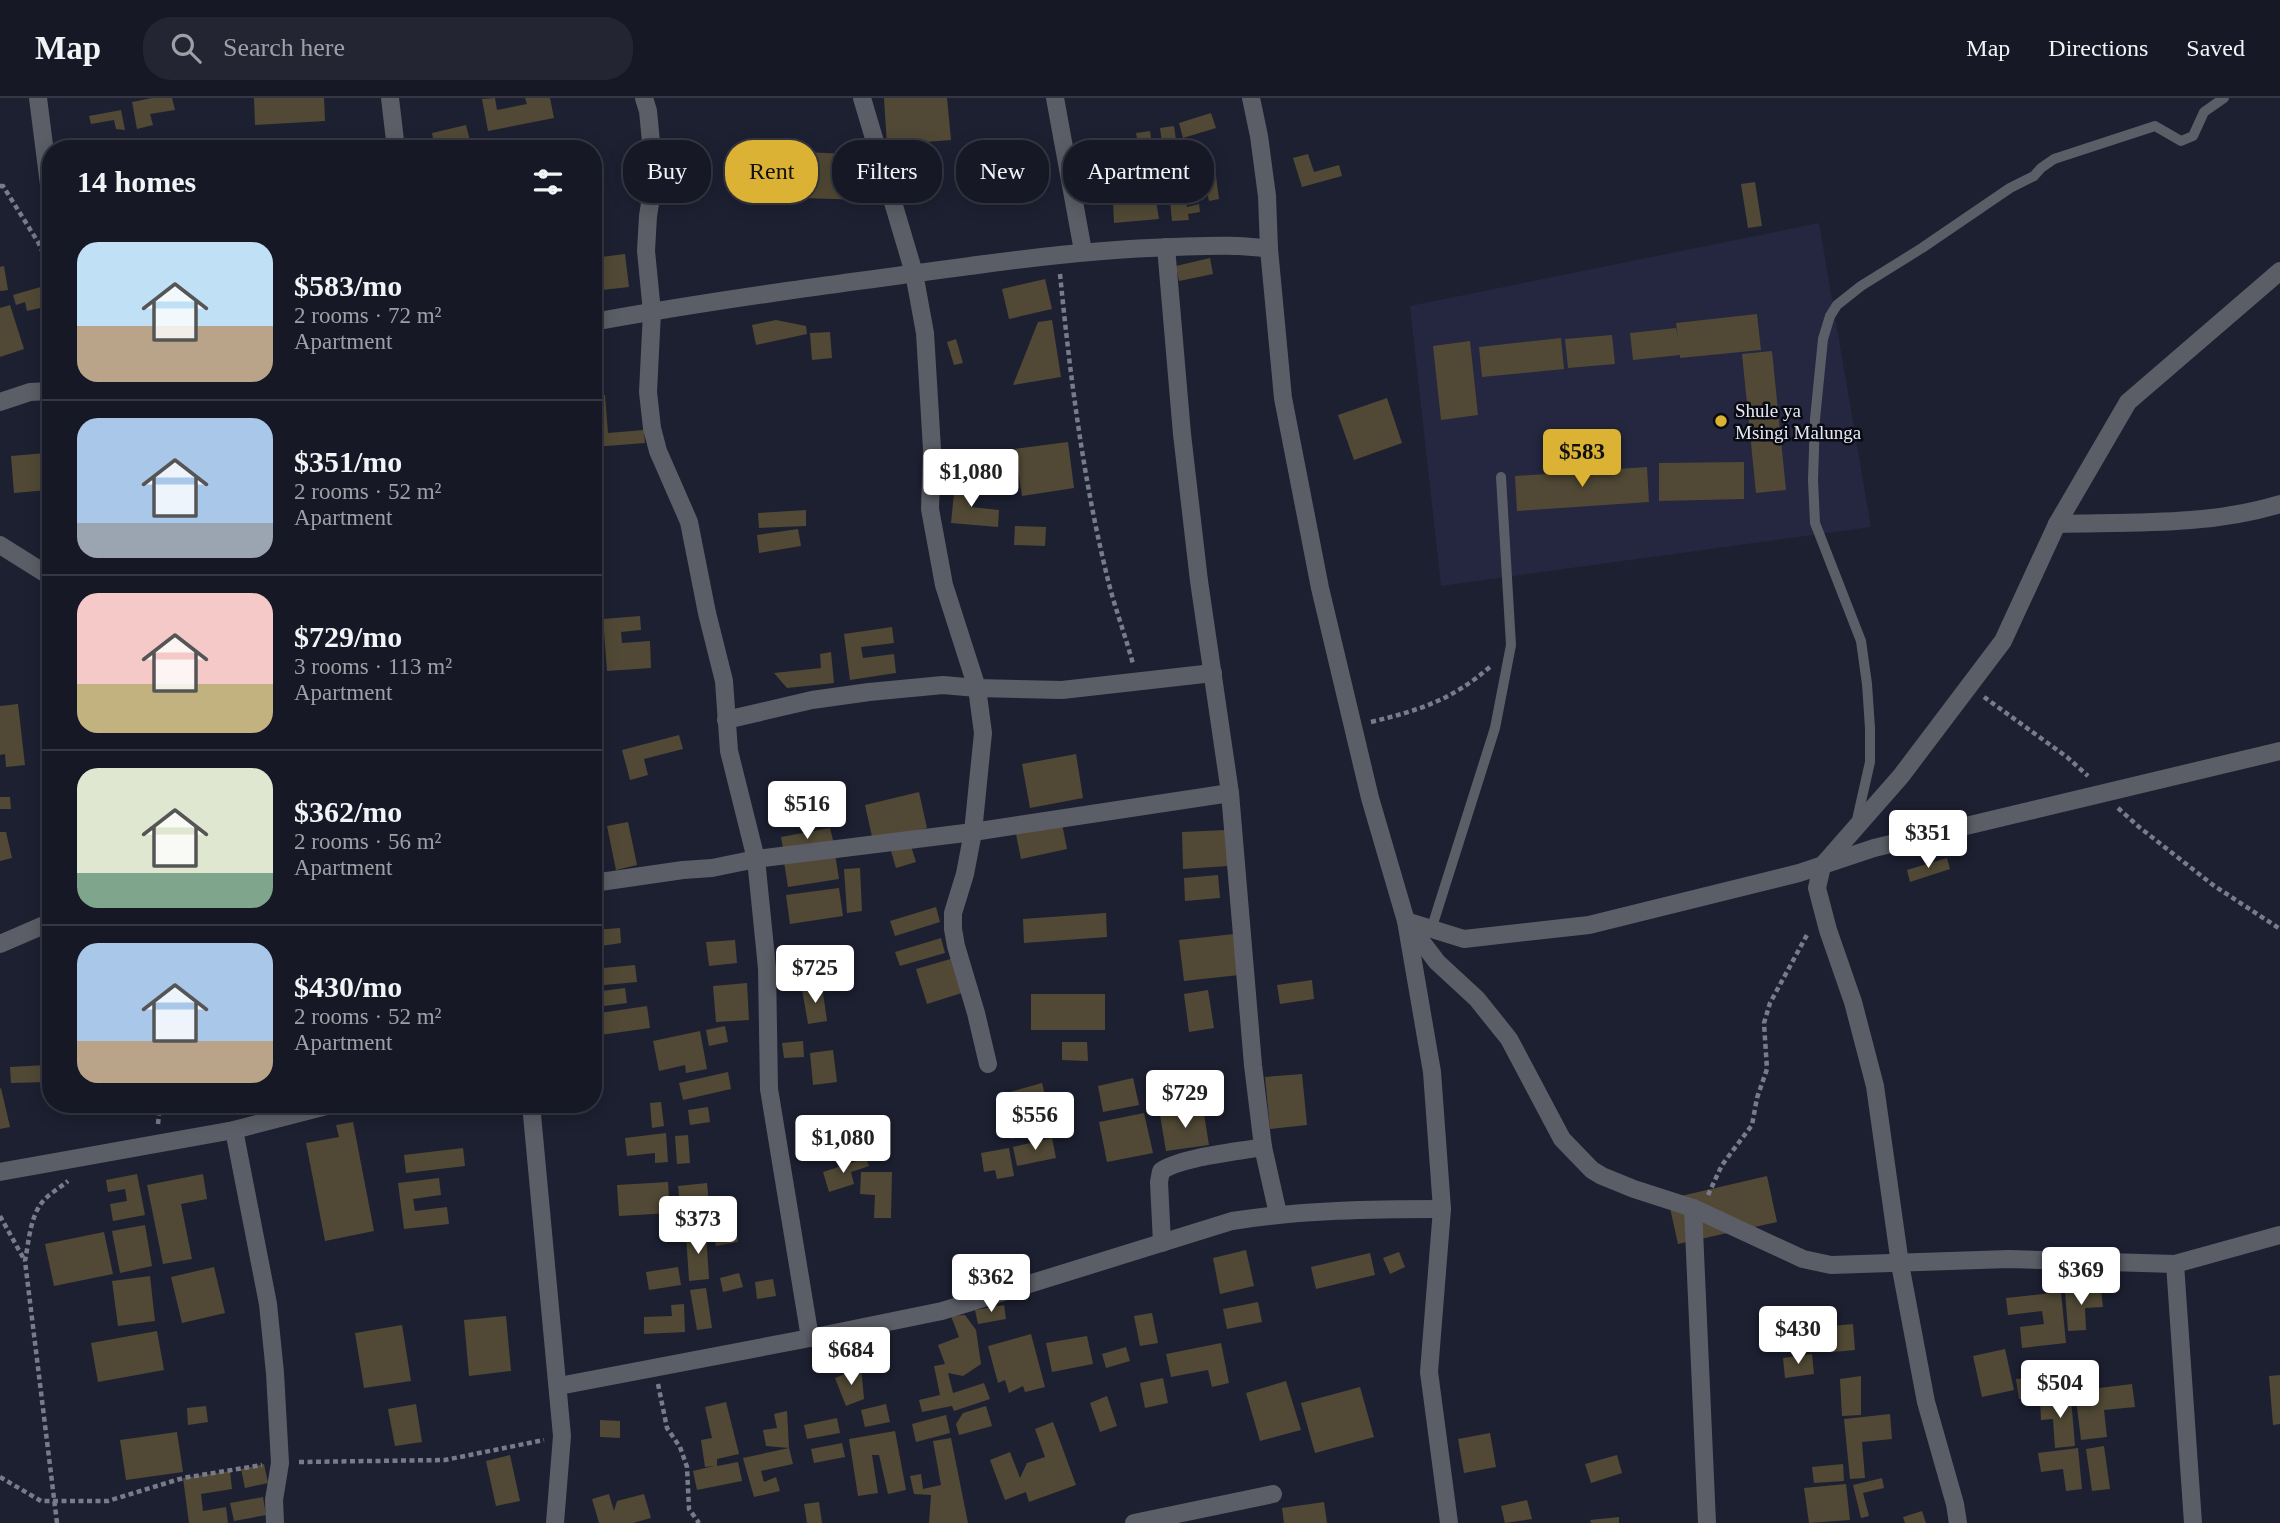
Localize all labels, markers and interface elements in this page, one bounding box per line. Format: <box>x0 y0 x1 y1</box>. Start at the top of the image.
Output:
search box <box>143 17 633 80</box>
icon: search <box>167 29 205 67</box>
text: Map <box>35 30 101 66</box>
text: Search here <box>223 33 345 62</box>
text: Map <box>1966 35 2010 61</box>
text: Directions <box>2048 35 2148 61</box>
text: Saved <box>2186 35 2245 61</box>
chip: Buy <box>623 140 711 203</box>
chip: Rent <box>725 140 818 203</box>
chip: Filters <box>832 140 942 203</box>
chip: New <box>956 140 1049 203</box>
chip: Apartment <box>1063 140 1214 203</box>
icon: filters <box>529 163 567 201</box>
text: 14 homes <box>77 165 196 198</box>
text: $583/mo <box>294 269 402 302</box>
icon: home <box>133 270 217 354</box>
text: 2 rooms · 72 m² <box>294 303 441 328</box>
text: Apartment <box>294 329 392 354</box>
place label: Shule ya Msingi Malunga <box>1735 400 1862 443</box>
marker: Shule ya Msingi Malunga <box>1713 413 1729 429</box>
pin: $583 <box>1541 430 1623 489</box>
text: $583 <box>1559 439 1605 464</box>
text: $351/mo <box>294 445 402 478</box>
icon: home <box>133 446 217 530</box>
pin: $1,080 <box>914 450 1028 509</box>
text: $1,080 <box>939 459 1003 484</box>
text: 2 rooms · 52 m² <box>294 479 441 504</box>
text: Apartment <box>294 505 392 530</box>
text: $729/mo <box>294 620 402 653</box>
icon: home <box>133 621 217 705</box>
text: 3 rooms · 113 m² <box>294 654 452 679</box>
text: Apartment <box>294 680 392 705</box>
pin: $516 <box>766 782 848 841</box>
text: $516 <box>784 791 830 816</box>
text: $362/mo <box>294 795 402 828</box>
icon: home <box>133 796 217 880</box>
pin: $351 <box>1887 810 1969 870</box>
text: $351 <box>1905 820 1951 845</box>
text: 2 rooms · 56 m² <box>294 829 441 854</box>
text: Apartment <box>294 855 392 880</box>
pin: $725 <box>774 946 856 1005</box>
text: $725 <box>792 955 838 980</box>
text: $430/mo <box>294 970 402 1003</box>
icon: home <box>133 971 217 1055</box>
text: 2 rooms · 52 m² <box>294 1004 441 1029</box>
text: Apartment <box>294 1030 392 1055</box>
pin: $729 <box>1144 1070 1226 1130</box>
text: $729 <box>1162 1080 1208 1105</box>
pin: $556 <box>994 1093 1076 1152</box>
text: $556 <box>1012 1102 1058 1127</box>
pin: $1,080 <box>786 1116 900 1175</box>
text: $1,080 <box>811 1125 875 1150</box>
pin: $373 <box>657 1196 739 1256</box>
text: $373 <box>675 1206 721 1231</box>
pin: $369 <box>2040 1248 2122 1307</box>
pin: $362 <box>950 1254 1032 1314</box>
text: $369 <box>2058 1257 2104 1282</box>
text: $362 <box>968 1264 1014 1289</box>
pin: $430 <box>1757 1306 1839 1366</box>
text: $430 <box>1775 1316 1821 1341</box>
pin: $684 <box>810 1328 892 1387</box>
text: $684 <box>828 1337 874 1362</box>
pin: $504 <box>2019 1360 2101 1420</box>
text: $504 <box>2037 1370 2083 1395</box>

